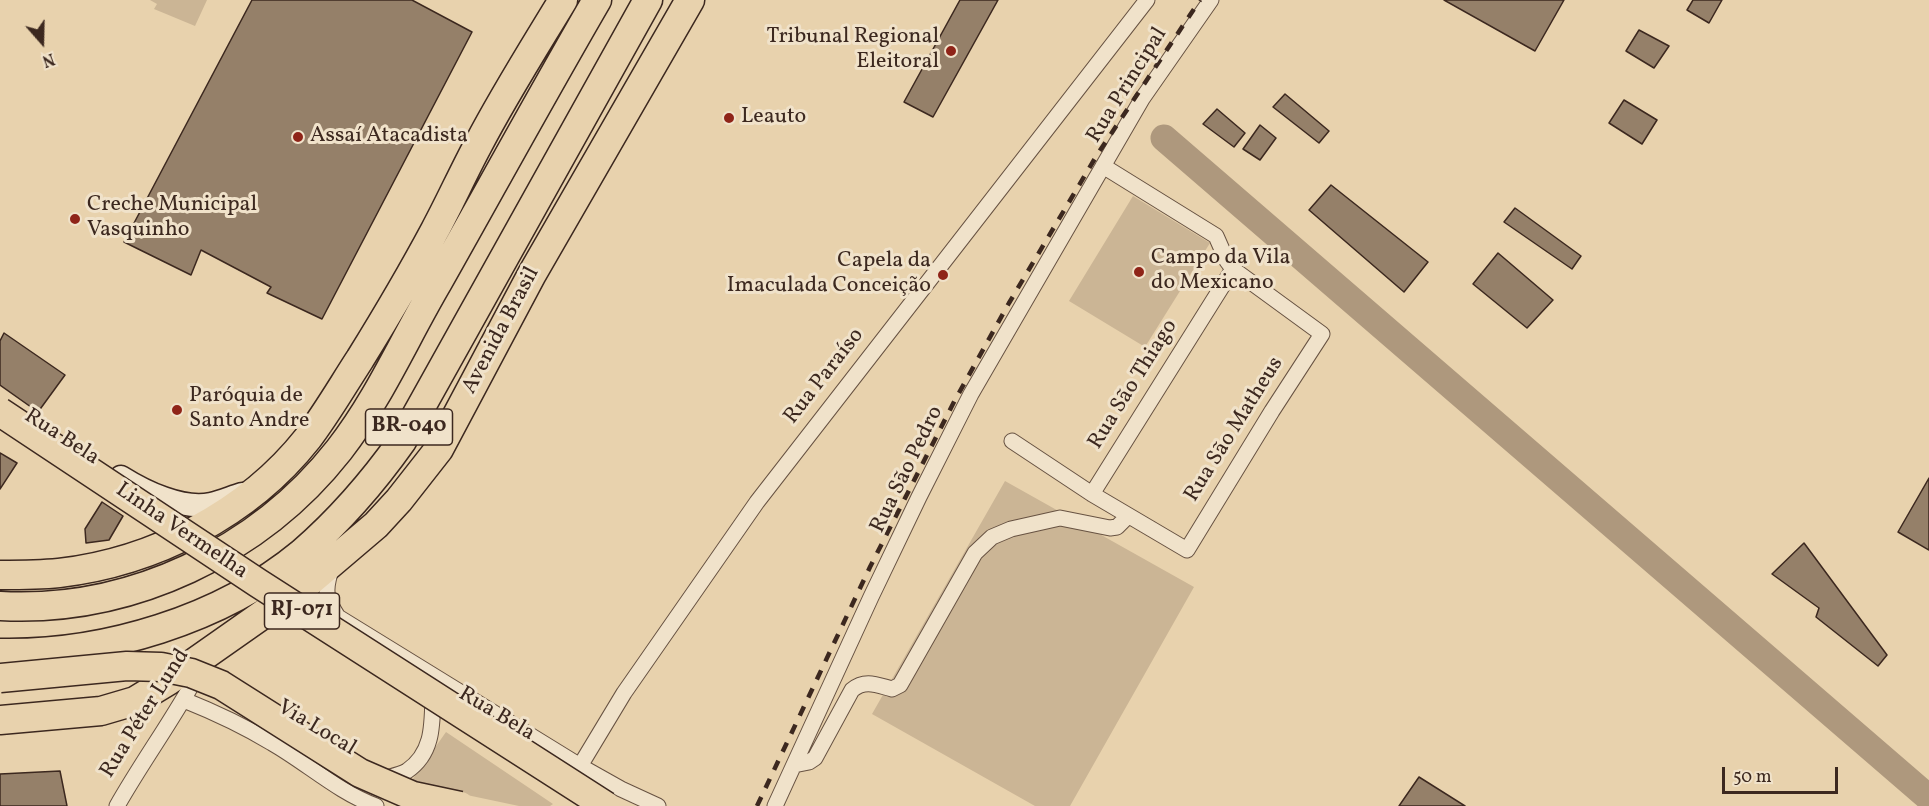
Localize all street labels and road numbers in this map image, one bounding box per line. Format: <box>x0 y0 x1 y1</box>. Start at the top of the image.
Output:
street label: Rua Principal <box>1082 23 1174 149</box>
street label: Avenida Brasil <box>457 263 547 399</box>
street label: Rua São Thiago <box>1084 315 1184 455</box>
street label: Rua Paraíso <box>779 324 871 430</box>
street label: Rua São Matheus <box>1180 353 1290 507</box>
street label: Rua São Pedro <box>866 402 950 538</box>
street label: Rua Bela <box>18 404 104 472</box>
road number: BR-040 <box>366 409 452 445</box>
street label: Linha Vermelha <box>110 478 252 586</box>
road number: RJ-071 <box>264 593 340 629</box>
street label: Rua Péter Lund <box>96 645 196 783</box>
street label: Rua Bela <box>453 682 539 748</box>
street label: Via Local <box>272 695 360 763</box>

